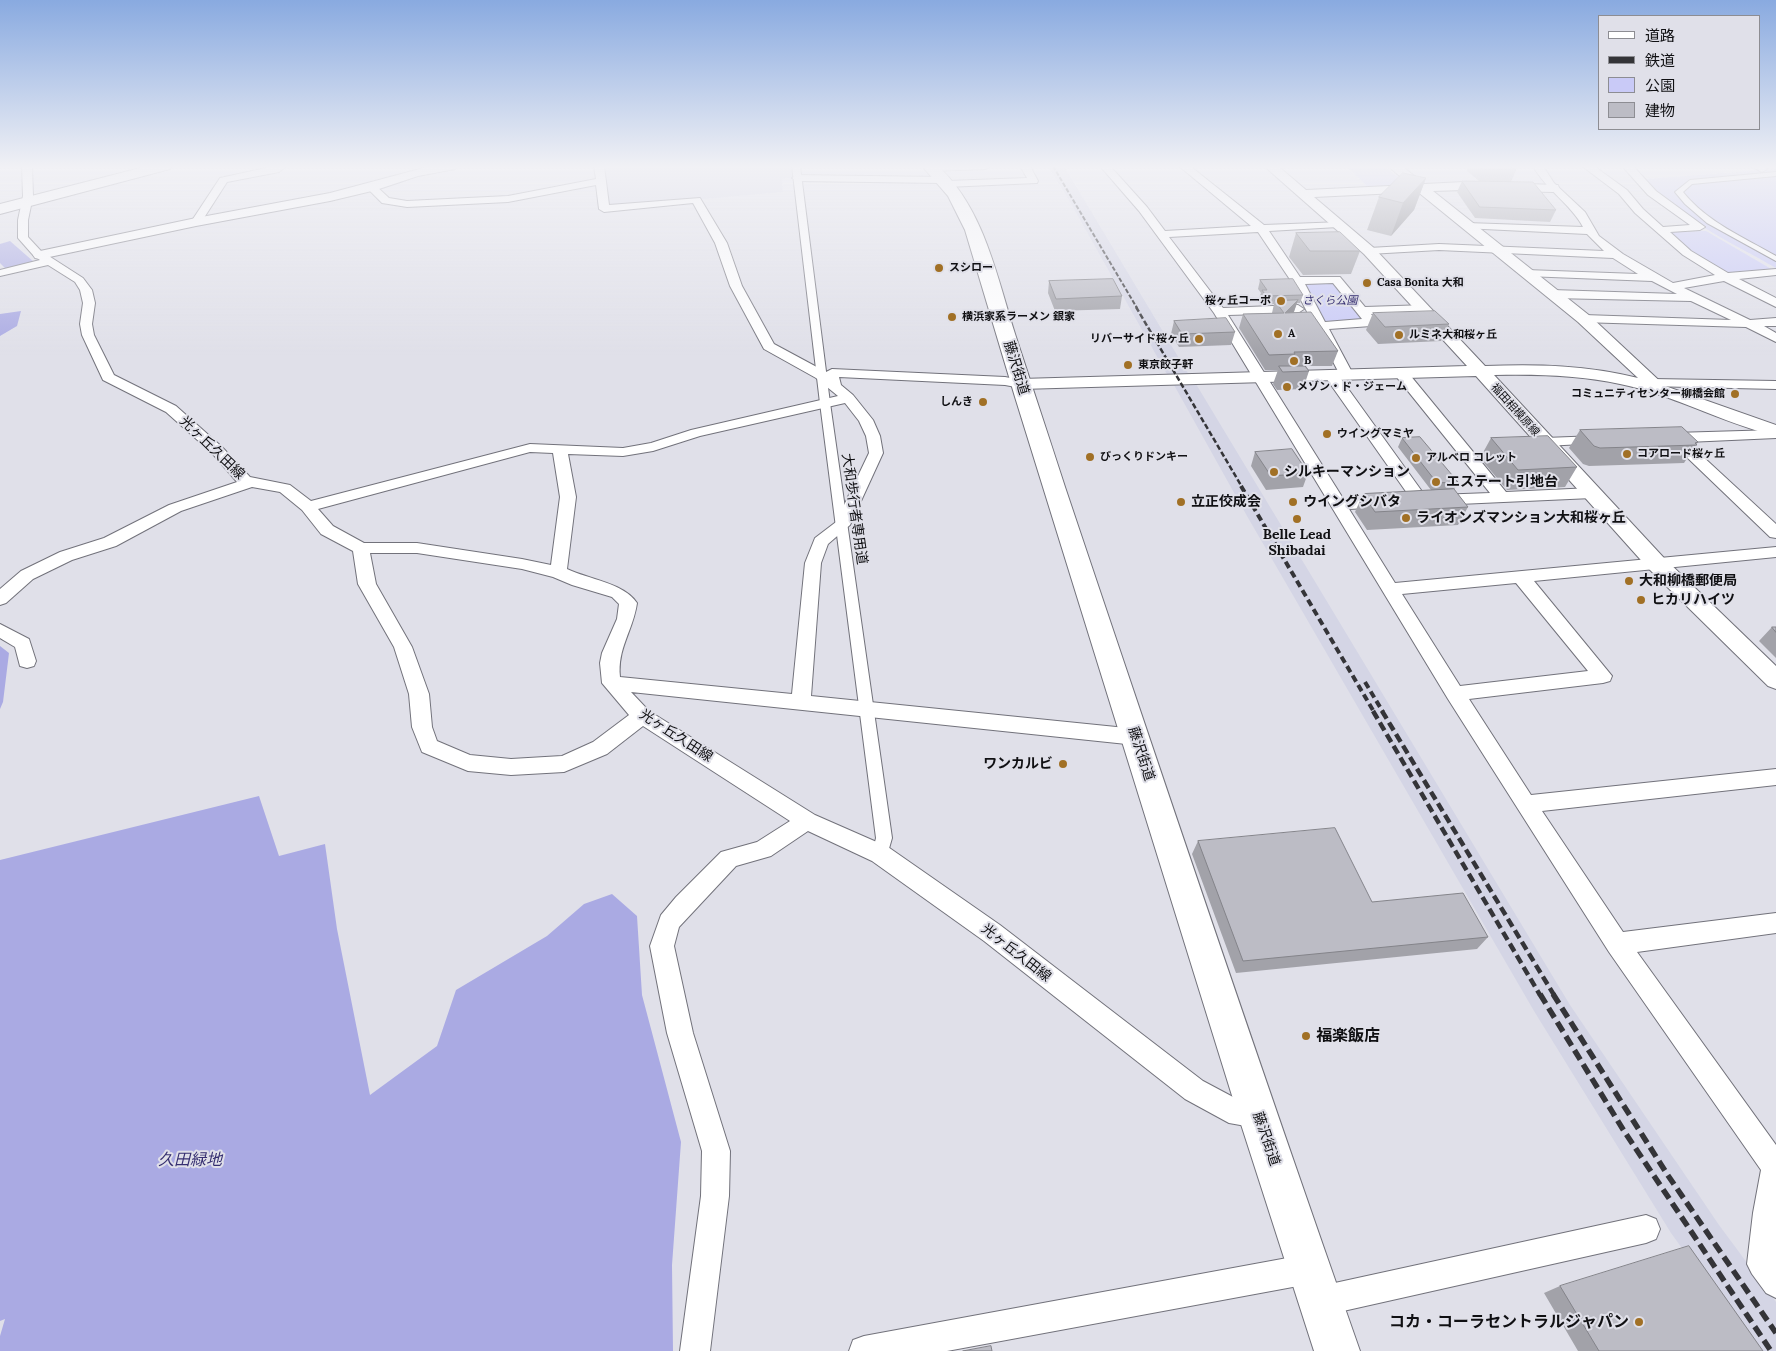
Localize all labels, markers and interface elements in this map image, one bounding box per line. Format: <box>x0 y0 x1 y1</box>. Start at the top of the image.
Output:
legend <box>1598 15 1761 130</box>
text: 道路 <box>1645 26 1675 45</box>
text: 鉄道 <box>1645 51 1675 70</box>
text: 公園 <box>1645 76 1675 95</box>
text: 建物 <box>1645 101 1675 120</box>
place label: スシロー <box>949 261 993 275</box>
marker: スシロー <box>933 262 945 274</box>
place label: Casa Bonita 大和 <box>1377 276 1464 290</box>
marker: Casa Bonita 大和 <box>1361 277 1373 289</box>
place label: 桜ヶ丘コーポ <box>1205 294 1271 308</box>
park label: さくら公園 <box>1303 294 1357 308</box>
marker: 桜ヶ丘コーポ <box>1275 295 1287 307</box>
place label: 横浜家系ラーメン 銀家 <box>962 310 1075 324</box>
marker: 横浜家系ラーメン 銀家 <box>946 311 958 323</box>
place label: A <box>1288 327 1295 341</box>
marker: A <box>1272 328 1284 340</box>
place label: ルミネ大和桜ヶ丘 <box>1409 328 1497 342</box>
marker: ルミネ大和桜ヶ丘 <box>1393 329 1405 341</box>
place label: リバーサイド桜ヶ丘 <box>1090 332 1189 346</box>
marker: リバーサイド桜ヶ丘 <box>1193 333 1205 345</box>
street label: 藤沢街道 <box>1000 339 1032 397</box>
place label: B <box>1304 354 1311 368</box>
marker: B <box>1288 355 1300 367</box>
place label: 東京餃子軒 <box>1138 358 1193 372</box>
marker: 東京餃子軒 <box>1122 359 1134 371</box>
place label: メゾン・ド・ジェーム <box>1297 380 1407 394</box>
marker: メゾン・ド・ジェーム <box>1281 381 1293 393</box>
street label: 福田相模原線 <box>1488 381 1542 439</box>
place label: コミュニティセンター柳橋会館 <box>1571 387 1725 401</box>
marker: コミュニティセンター柳橋会館 <box>1729 388 1741 400</box>
place label: しんき <box>940 395 973 409</box>
marker: しんき <box>977 396 989 408</box>
street label: 光ヶ丘久田線 <box>176 413 248 483</box>
place label: ウイングマミヤ <box>1337 427 1414 441</box>
marker: ウイングマミヤ <box>1321 428 1333 440</box>
place label: コアロード桜ヶ丘 <box>1637 447 1725 461</box>
marker: コアロード桜ヶ丘 <box>1621 448 1633 460</box>
place label: びっくりドンキー <box>1100 450 1188 464</box>
marker: びっくりドンキー <box>1084 451 1096 463</box>
place label: アルベロ コレット <box>1426 451 1517 465</box>
street label: 大和歩行者専用道 <box>838 452 870 566</box>
marker: アルベロ コレット <box>1410 452 1422 464</box>
place label: シルキーマンション <box>1284 464 1410 480</box>
marker: シルキーマンション <box>1268 466 1280 478</box>
place label: エステート引地台 <box>1446 474 1558 490</box>
marker: エステート引地台 <box>1430 476 1442 488</box>
place label: 立正佼成会 <box>1191 494 1261 510</box>
place label: ウイングシバタ <box>1303 494 1401 510</box>
marker: 立正佼成会 <box>1175 496 1187 508</box>
marker: ウイングシバタ <box>1287 496 1299 508</box>
place label: ライオンズマンション大和桜ヶ丘 <box>1416 510 1626 526</box>
marker: ライオンズマンション大和桜ヶ丘 <box>1400 512 1412 524</box>
marker: Belle Lead Shibadai <box>1291 513 1303 525</box>
place label: Belle Lead Shibadai <box>1263 527 1331 560</box>
place label: 大和柳橋郵便局 <box>1639 573 1737 589</box>
marker: 大和柳橋郵便局 <box>1623 575 1635 587</box>
place label: ヒカリハイツ <box>1651 592 1735 608</box>
marker: ヒカリハイツ <box>1635 594 1647 606</box>
street label: 光ヶ丘久田線 <box>636 706 716 766</box>
street label: 藤沢街道 <box>1124 725 1158 783</box>
place label: ワンカルビ <box>983 756 1053 772</box>
marker: ワンカルビ <box>1057 758 1069 770</box>
street label: 光ヶ丘久田線 <box>978 921 1054 985</box>
place label: 福楽飯店 <box>1316 1026 1380 1046</box>
marker: 福楽飯店 <box>1300 1030 1312 1042</box>
street label: 藤沢街道 <box>1249 1110 1283 1168</box>
park label: 久田緑地 <box>158 1150 222 1170</box>
place label: コカ・コーラセントラルジャパン <box>1389 1312 1629 1332</box>
marker: コカ・コーラセントラルジャパン <box>1633 1316 1645 1328</box>

